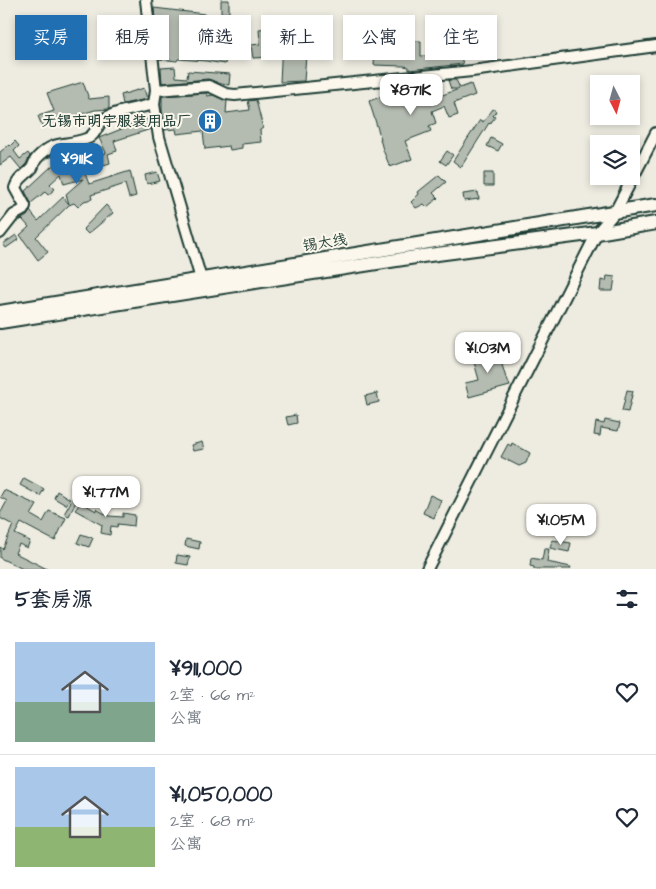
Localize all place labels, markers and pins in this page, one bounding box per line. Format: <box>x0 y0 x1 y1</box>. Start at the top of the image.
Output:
pin: ¥871K <box>376 74 446 116</box>
building icon: 无锡市明宇服装用品厂 <box>197 108 223 134</box>
place label: 无锡市明宇服装用品厂 <box>42 111 192 132</box>
pin: ¥911K <box>42 142 112 185</box>
pin: ¥1.03M <box>447 332 529 374</box>
pin: ¥1.77M <box>65 476 147 518</box>
pin: ¥1.05M <box>520 504 602 546</box>

